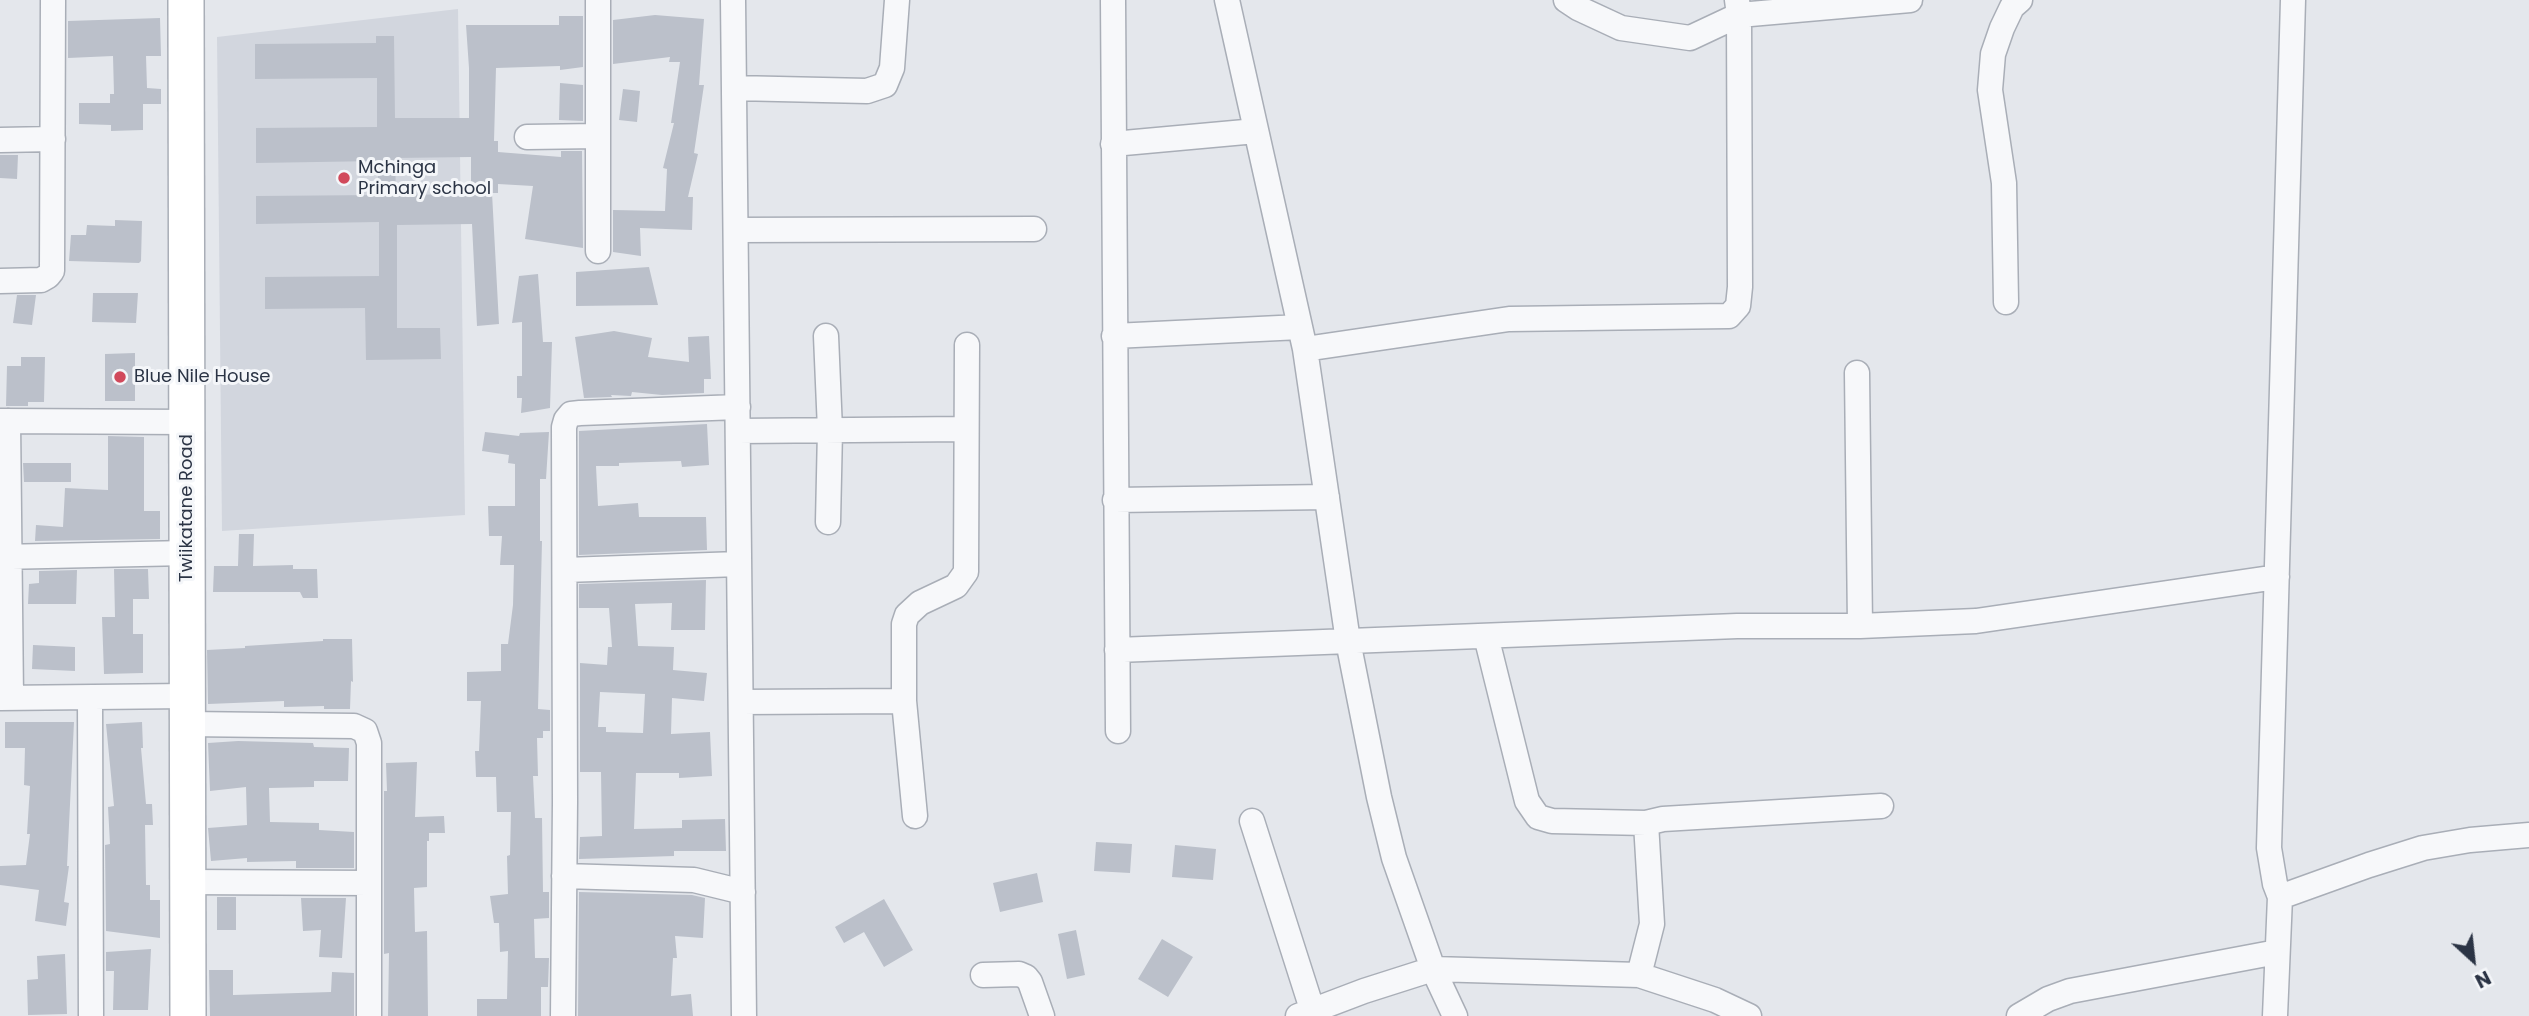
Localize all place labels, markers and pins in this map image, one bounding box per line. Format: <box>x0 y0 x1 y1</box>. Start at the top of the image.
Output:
place label: Mchinga Primary school <box>358 157 491 200</box>
marker: Mchinga Primary school <box>336 170 352 186</box>
place label: Blue Nile House <box>134 366 270 388</box>
marker: Blue Nile House <box>112 369 128 385</box>

